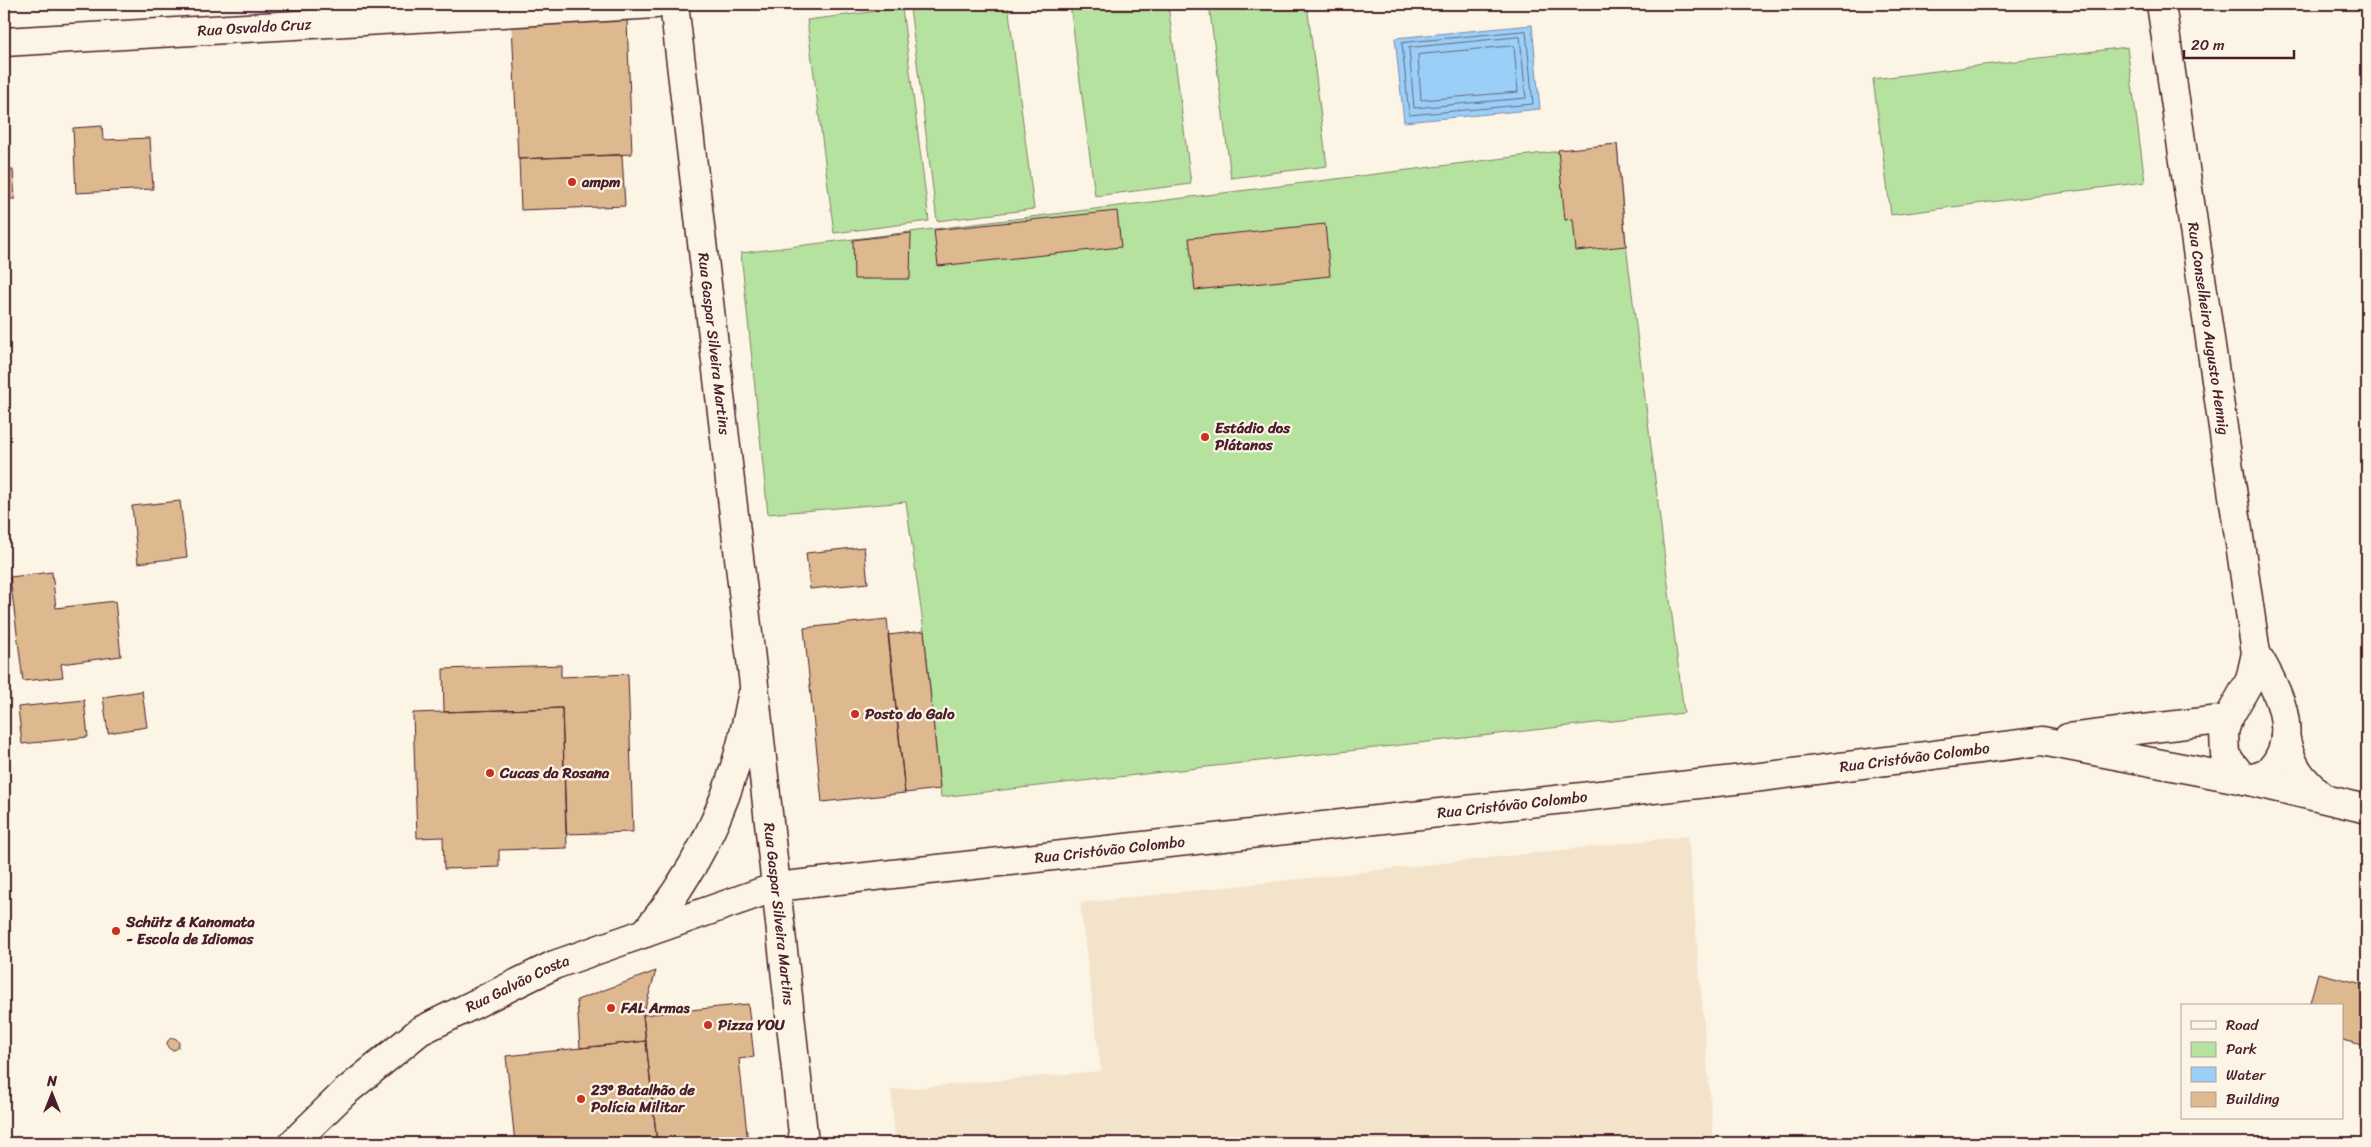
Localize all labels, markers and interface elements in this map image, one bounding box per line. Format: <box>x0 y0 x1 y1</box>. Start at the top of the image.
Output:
street label: Rua Osvaldo Cruz <box>197 11 313 44</box>
scale bar <box>2184 28 2294 60</box>
text: 20 m <box>2191 32 2225 58</box>
place label: ampm <box>581 169 621 195</box>
marker: ampm <box>566 176 578 188</box>
street label: Rua Conselheiro Augusto Hennig <box>2180 220 2237 437</box>
street label: Rua Gaspar Silveira Martins <box>690 251 738 436</box>
place label: Estádio dos Plátanos <box>1215 415 1291 458</box>
marker: Estádio dos Plátanos <box>1199 431 1211 443</box>
place label: Posto do Galo <box>865 701 955 727</box>
marker: Posto do Galo <box>849 708 861 720</box>
street label: Rua Cristóvão Colombo <box>1838 735 1991 780</box>
place label: Cucas da Rosana <box>499 760 610 786</box>
marker: Cucas da Rosana <box>484 767 496 779</box>
street label: Rua Cristóvão Colombo <box>1436 783 1589 826</box>
street label: Rua Gaspar Silveira Martins <box>756 821 802 1007</box>
street label: Rua Cristóvão Colombo <box>1033 828 1187 871</box>
place label: Schütz & Kanomata - Escola de Idiomas <box>125 909 255 952</box>
marker: Schütz & Kanomata - Escola de Idiomas <box>110 925 122 937</box>
street label: Rua Galvão Costa <box>461 947 574 1020</box>
place label: FAL Armas <box>620 995 691 1021</box>
marker: FAL Armas <box>605 1002 617 1014</box>
legend <box>2181 1004 2344 1120</box>
place label: Pizza YOU <box>718 1012 785 1038</box>
text: Road <box>2226 1012 2259 1038</box>
marker: Pizza YOU <box>702 1019 714 1031</box>
text: Park <box>2226 1036 2257 1062</box>
text: Water <box>2226 1062 2266 1088</box>
text: N <box>46 1069 57 1094</box>
north arrow <box>28 1070 78 1120</box>
place label: 23º Batalhão de Polícia Militar <box>590 1077 695 1120</box>
text: Building <box>2226 1086 2280 1112</box>
marker: 23º Batalhão de Polícia Militar <box>575 1093 587 1105</box>

